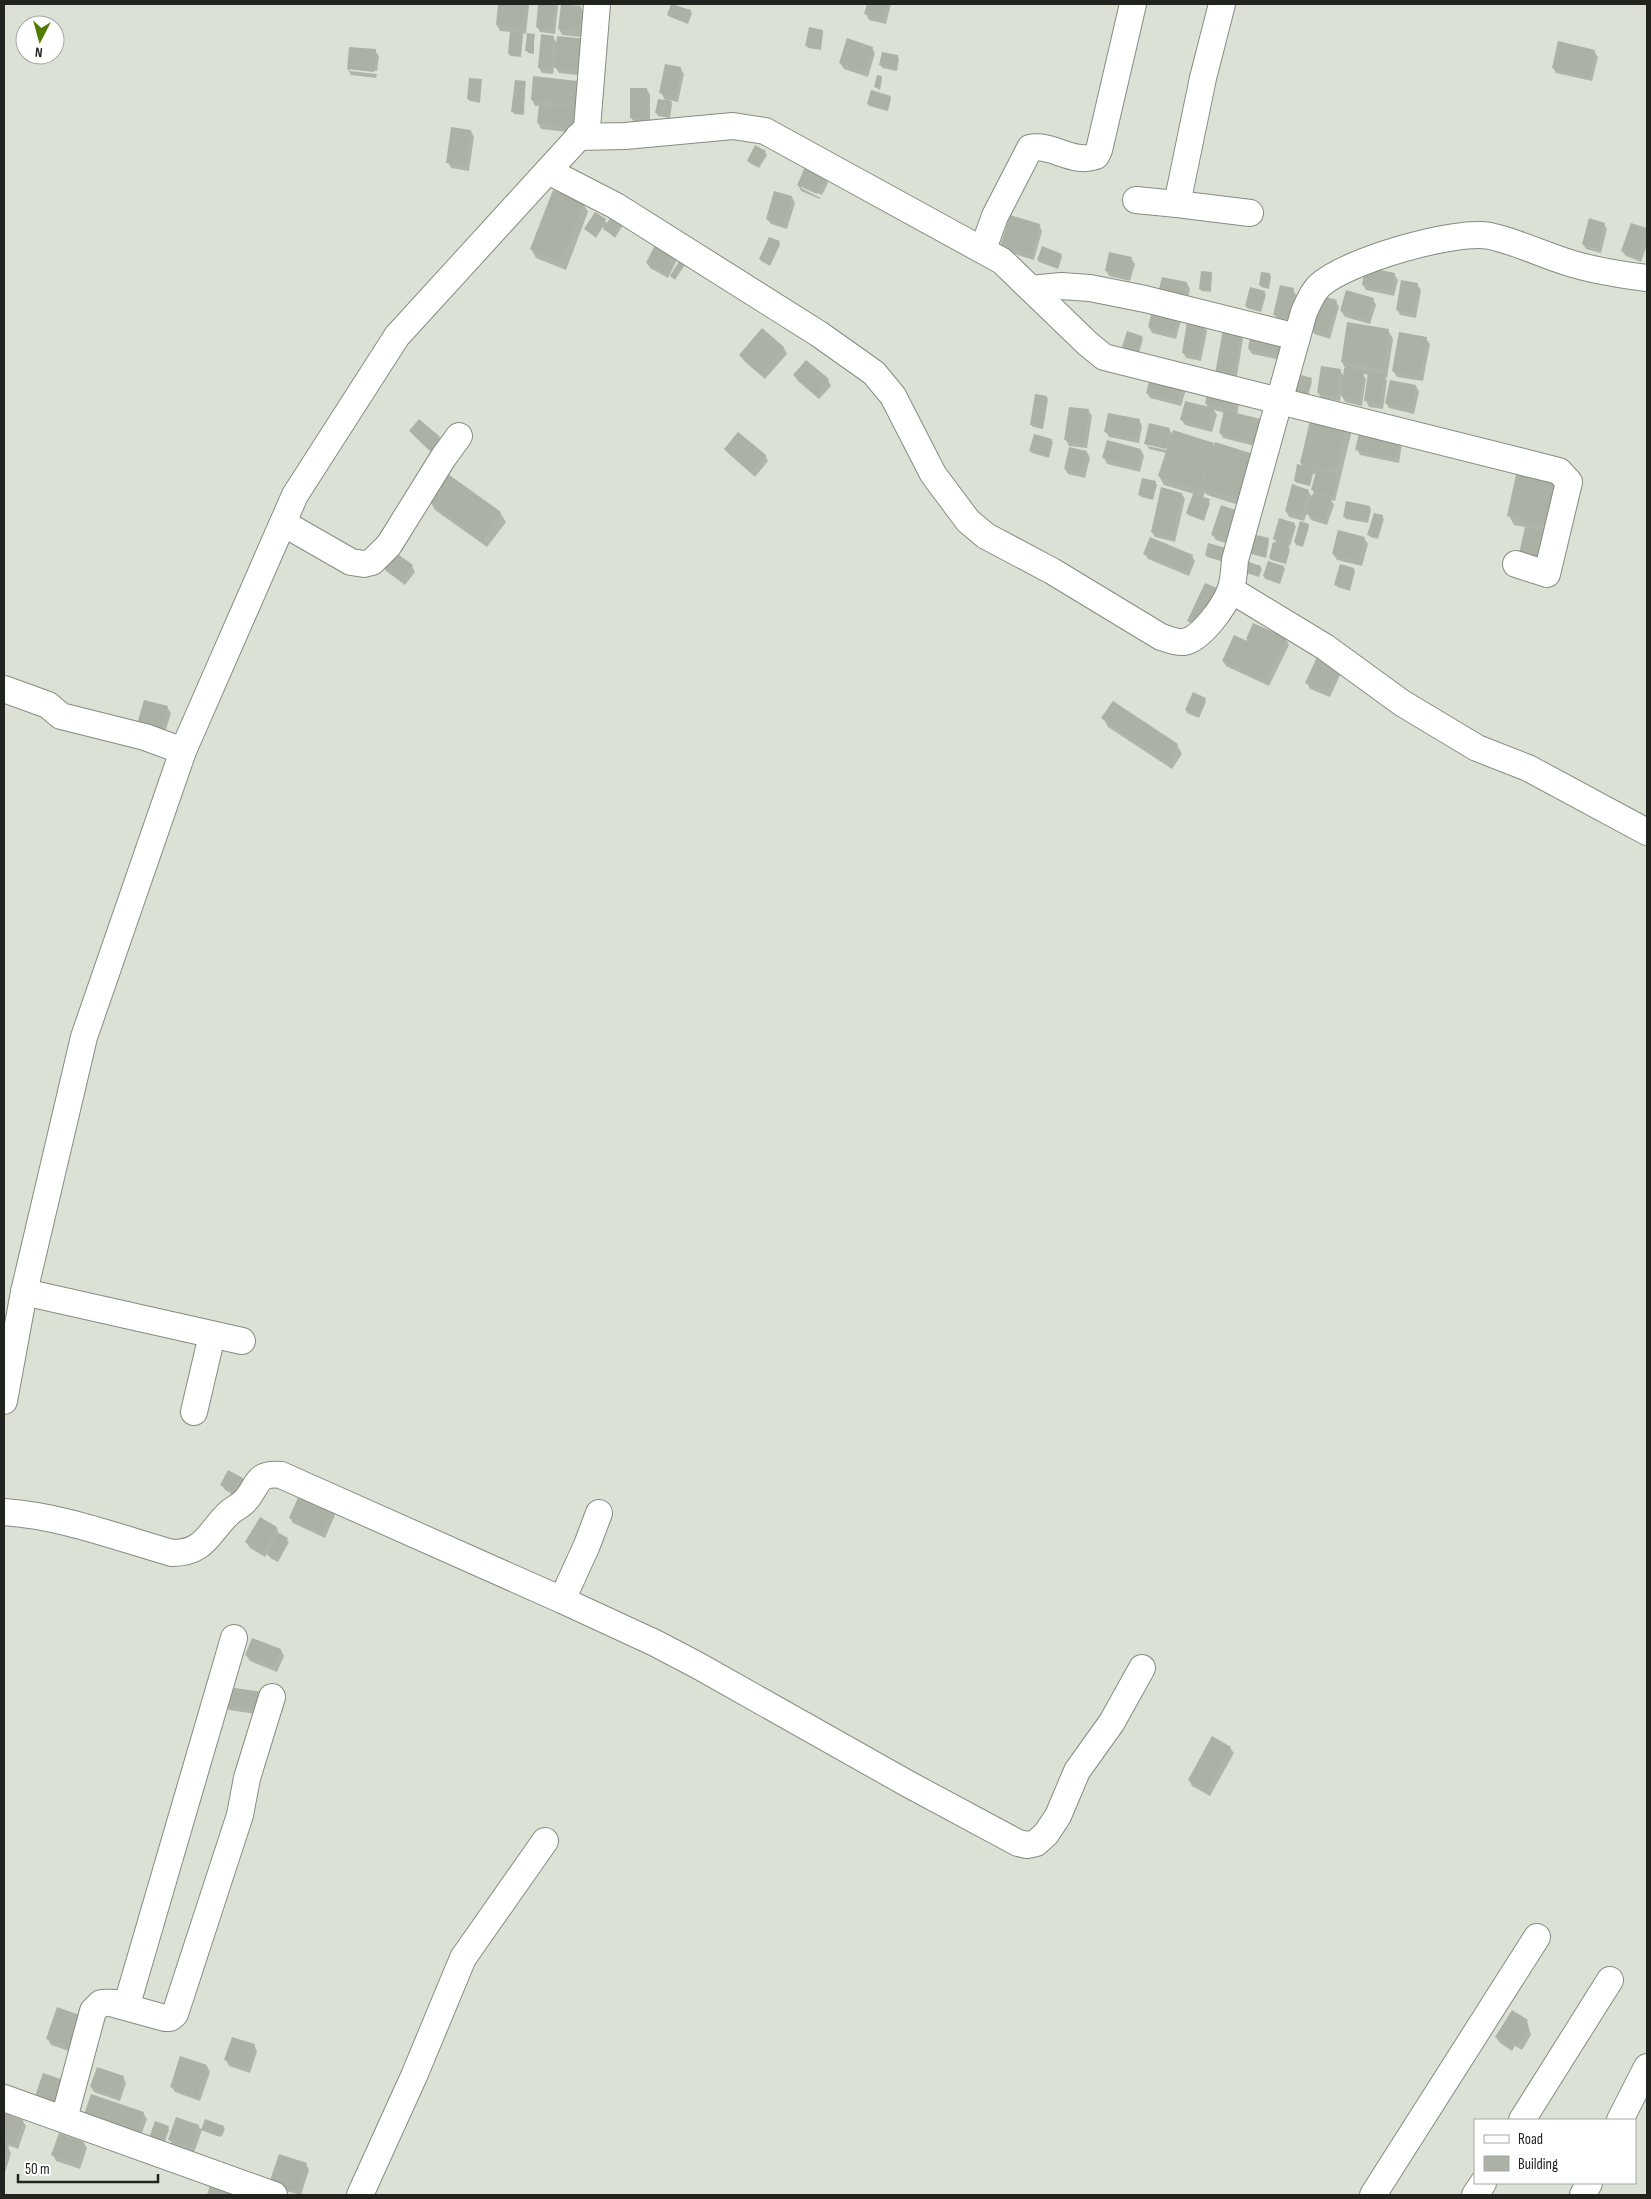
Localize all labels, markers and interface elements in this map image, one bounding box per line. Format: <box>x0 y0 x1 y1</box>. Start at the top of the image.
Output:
north arrow <box>15 15 65 65</box>
text: N <box>34 44 43 61</box>
legend <box>1474 2119 1636 2184</box>
text: Road <box>1518 2130 1543 2149</box>
scale bar <box>18 2152 158 2184</box>
text: Building <box>1518 2155 1558 2174</box>
text: 50 m <box>25 2160 50 2179</box>

